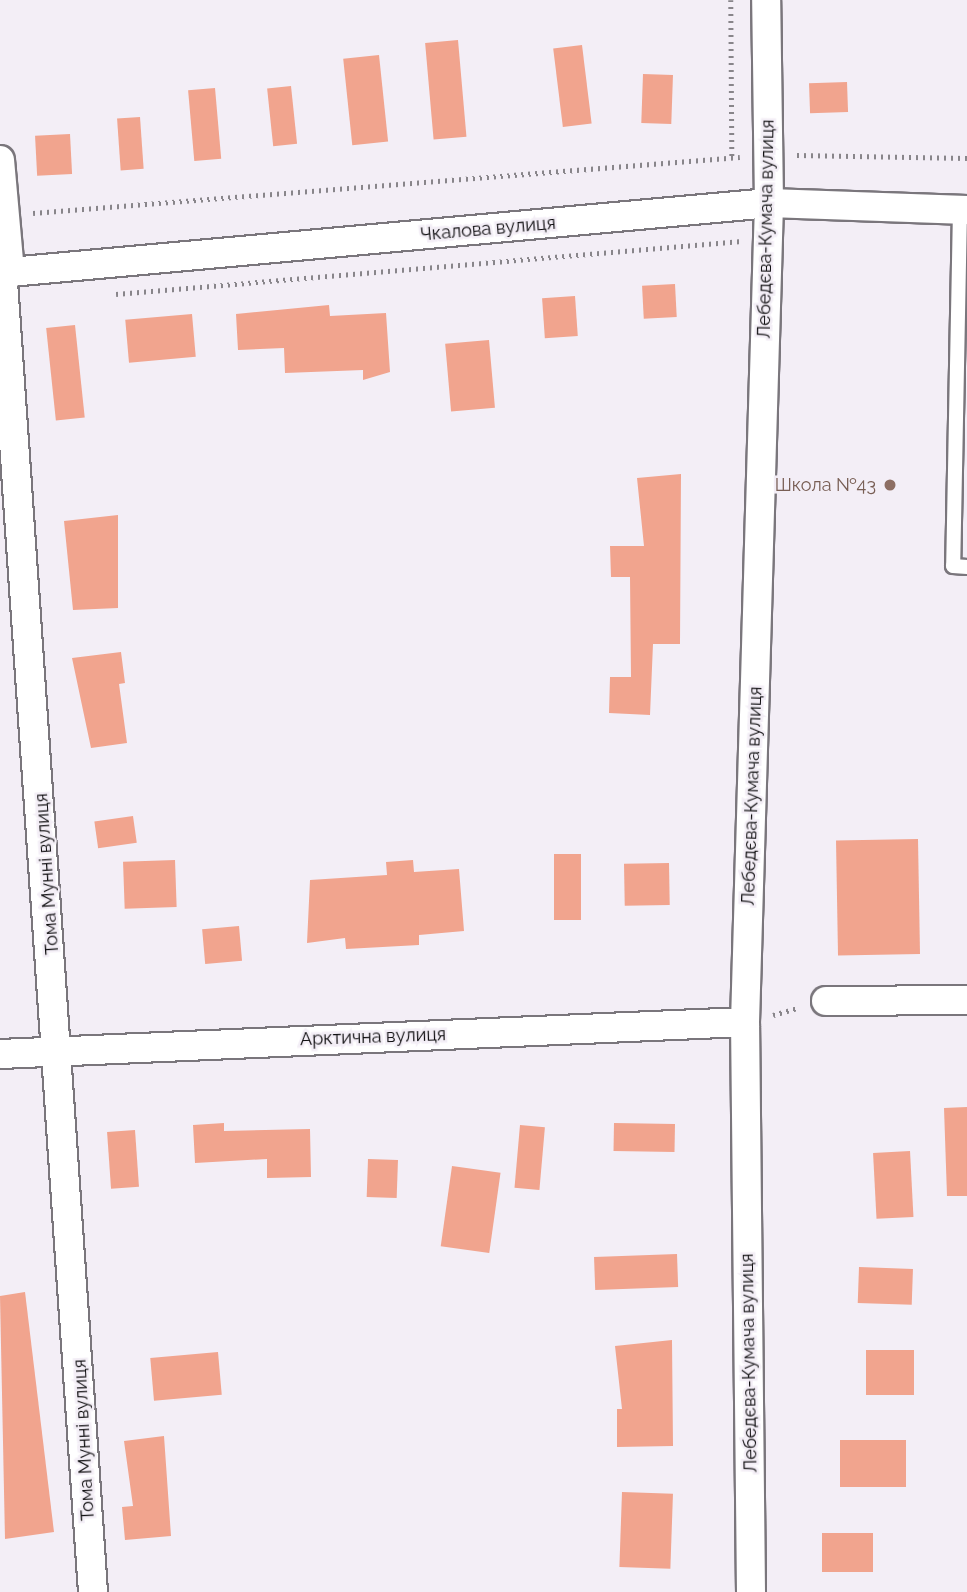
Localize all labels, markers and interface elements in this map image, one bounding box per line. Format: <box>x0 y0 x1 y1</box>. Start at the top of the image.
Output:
street label: Лебедєва-Кумача вулиця <box>753 119 779 339</box>
street label: Чкалова вулиця <box>419 212 557 246</box>
place label: Школа №43 <box>775 474 876 496</box>
marker: Школа №43 <box>882 477 898 493</box>
street label: Лебедєва-Кумача вулиця <box>737 686 767 906</box>
street label: Тома Мунні вулиця <box>31 793 63 955</box>
street label: Арктична вулиця <box>300 1024 446 1050</box>
street label: Лебедєва-Кумача вулиця <box>736 1253 762 1473</box>
street label: Тома Мунні вулиця <box>69 1359 99 1521</box>

